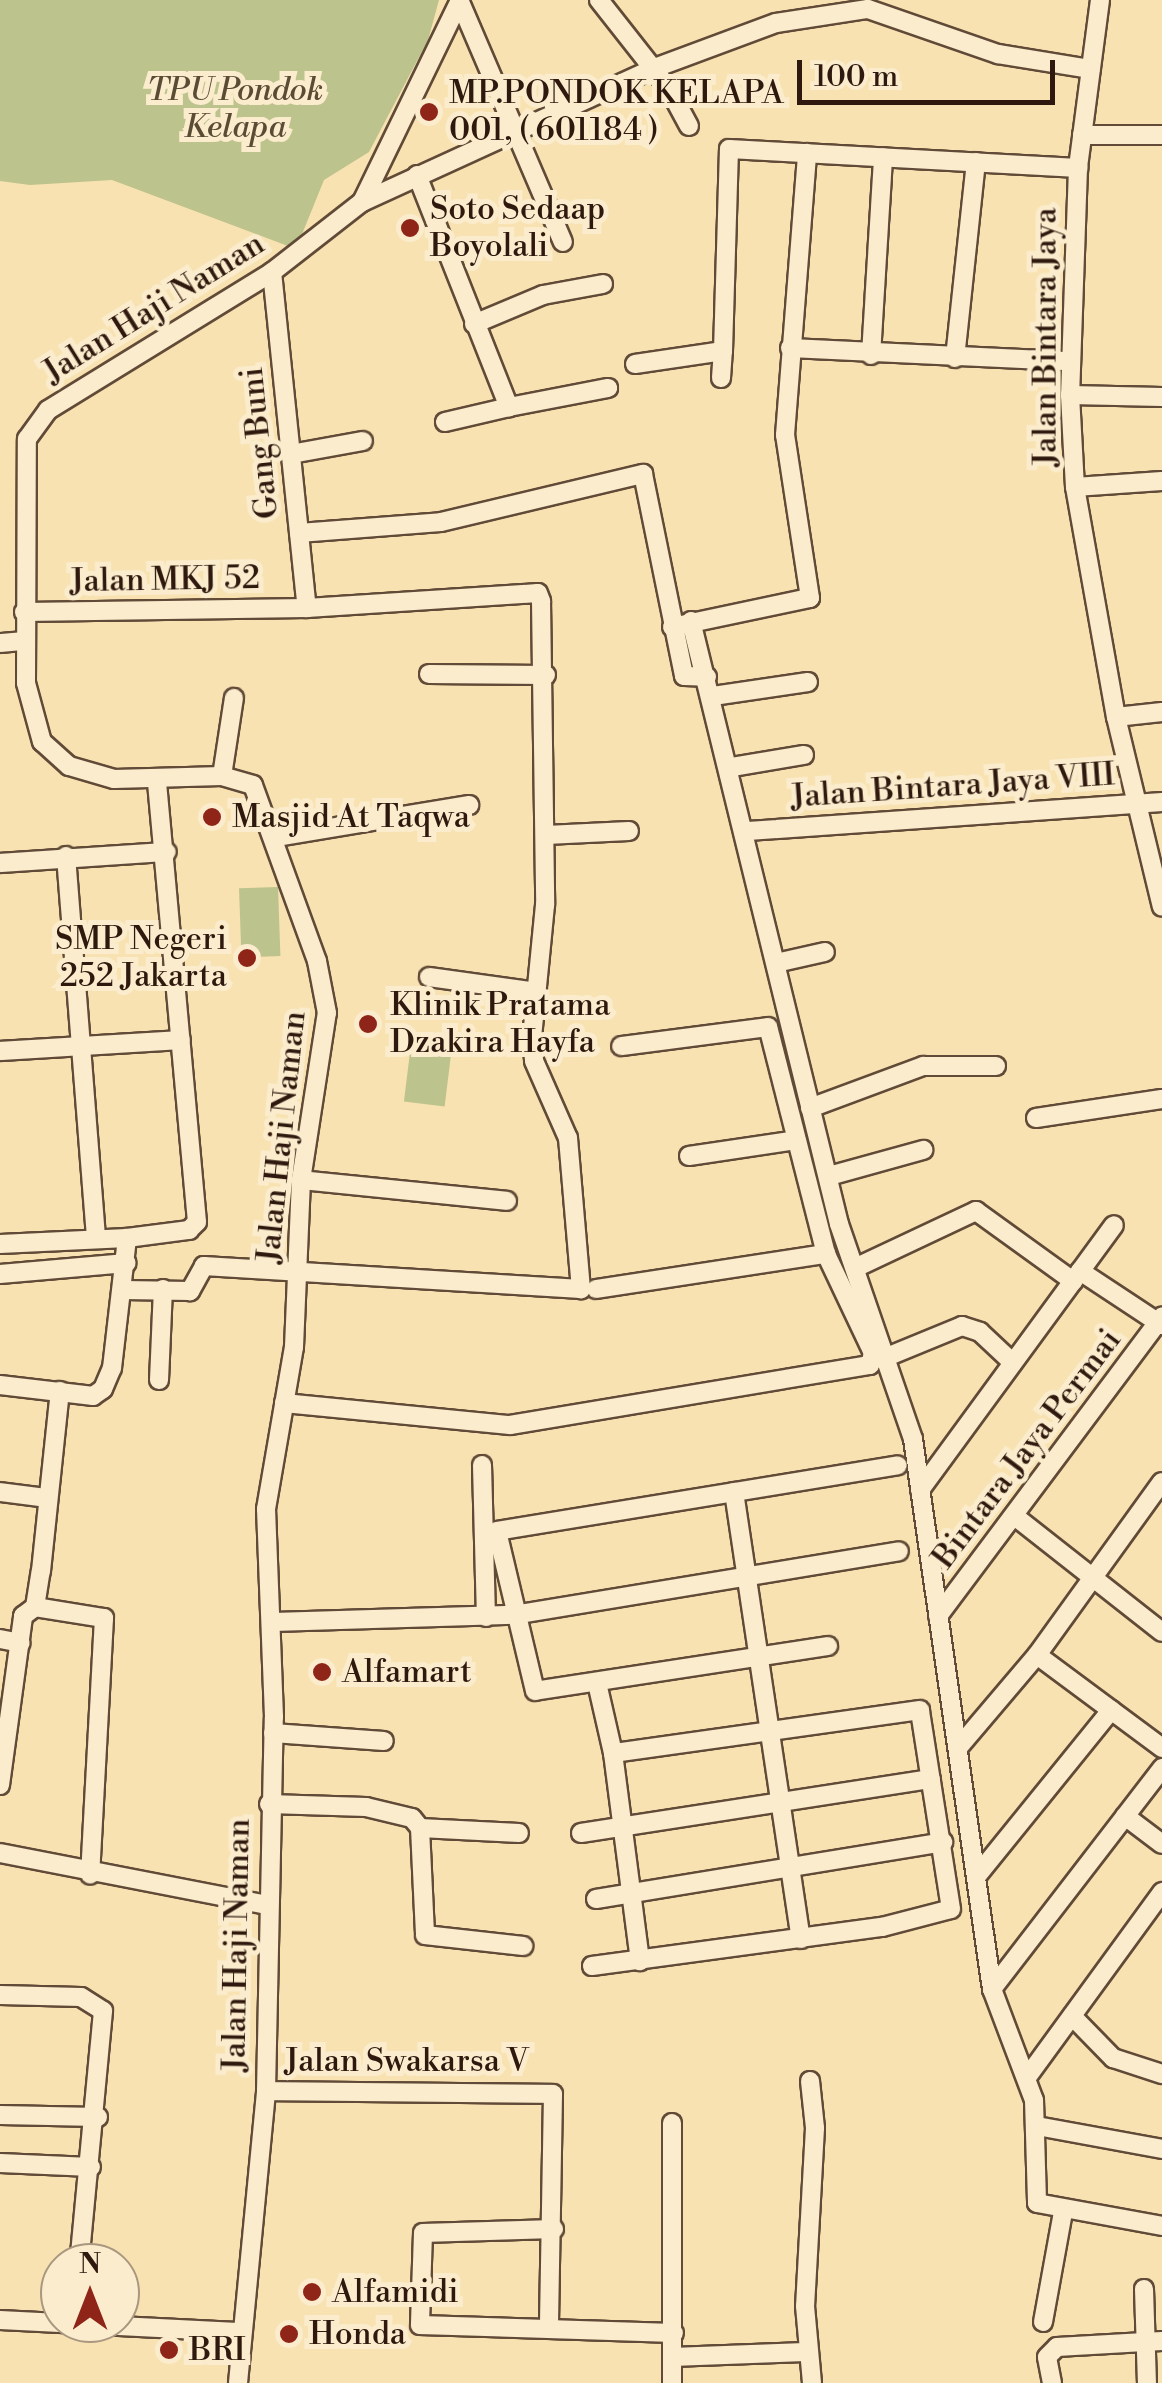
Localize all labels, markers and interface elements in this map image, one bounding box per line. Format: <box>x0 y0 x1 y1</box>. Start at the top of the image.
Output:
scale bar <box>802 40 1060 102</box>
text: 100 m <box>814 58 898 96</box>
park label: TPU Pondok Kelapa <box>147 72 323 147</box>
place label: MP.PONDOK KELAPA 001, ( 601184 ) <box>449 75 784 150</box>
marker: MP.PONDOK KELAPA 001, ( 601184 ) <box>418 101 440 123</box>
place label: Soto Sedaap Boyolali <box>430 191 605 266</box>
street label: Jalan Bintara Jaya <box>1027 208 1065 466</box>
marker: Soto Sedaap Boyolali <box>399 217 421 239</box>
street label: Jalan Haji Naman <box>36 225 272 391</box>
street label: Gang Buni <box>233 365 287 521</box>
street label: Jalan MKJ 52 <box>70 559 260 601</box>
street label: Jalan Bintara Jaya VIII <box>790 756 1116 816</box>
place label: Masjid At Taqwa <box>232 798 470 836</box>
marker: Masjid At Taqwa <box>201 806 223 828</box>
place label: SMP Negeri 252 Jakarta <box>55 921 227 996</box>
marker: SMP Negeri 252 Jakarta <box>236 947 258 969</box>
place label: Klinik Pratama Dzakira Hayfa <box>390 987 610 1062</box>
street label: Jalan Haji Naman <box>250 1009 314 1265</box>
marker: Klinik Pratama Dzakira Hayfa <box>355 1011 381 1037</box>
street label: Bintara Jaya Permai <box>925 1322 1129 1576</box>
place label: Alfamart <box>342 1653 471 1691</box>
marker: Alfamart <box>311 1661 333 1683</box>
street label: Jalan Haji Naman <box>216 1818 258 2072</box>
street label: Jalan Swakarsa V <box>285 2042 529 2080</box>
north arrow <box>40 2243 140 2343</box>
text: N <box>79 2247 101 2282</box>
place label: Alfamidi <box>332 2273 459 2311</box>
marker: Alfamidi <box>301 2281 323 2303</box>
place label: Honda <box>309 2315 406 2353</box>
marker: Honda <box>278 2323 300 2345</box>
place label: BRI <box>189 2331 246 2369</box>
marker: BRI <box>158 2339 180 2361</box>

